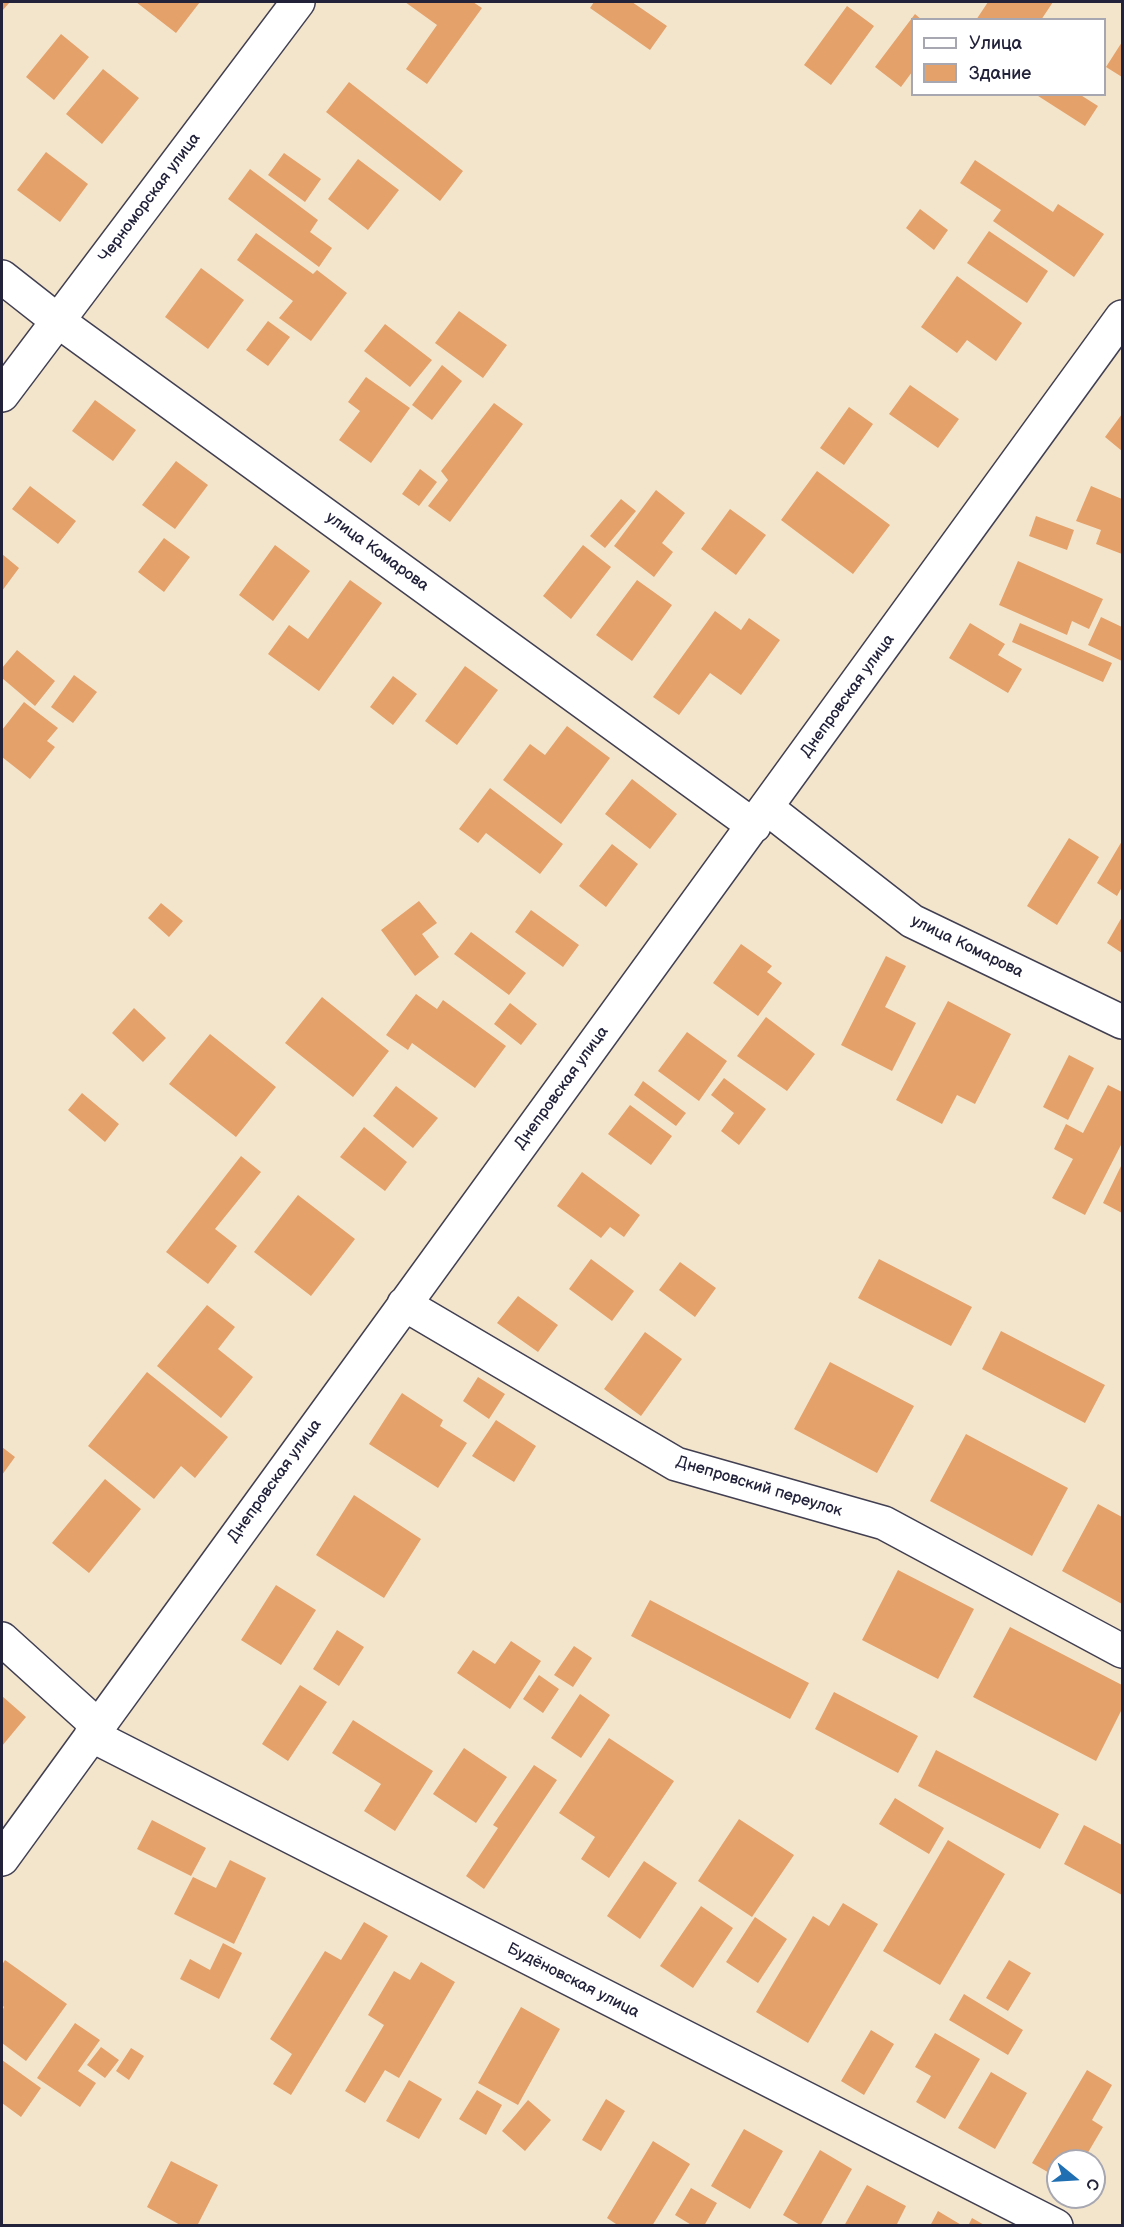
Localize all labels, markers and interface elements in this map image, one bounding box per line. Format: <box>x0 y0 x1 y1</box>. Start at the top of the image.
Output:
legend <box>911 18 1106 96</box>
text: Улица <box>969 33 1022 54</box>
text: Здание <box>969 63 1031 84</box>
street label: Черноморская улица <box>95 130 205 266</box>
street label: улица Комарова <box>322 508 432 596</box>
street label: Днепровская улица <box>797 631 899 761</box>
street label: улица Комарова <box>908 912 1026 982</box>
street label: Днепровская улица <box>511 1023 613 1153</box>
street label: Днепровская улица <box>224 1416 326 1546</box>
street label: Днепровский переулок <box>674 1453 844 1521</box>
street label: Будёновская улица <box>504 1939 642 2023</box>
north arrow <box>1046 2149 1106 2209</box>
text: С <box>1081 2176 1102 2192</box>

